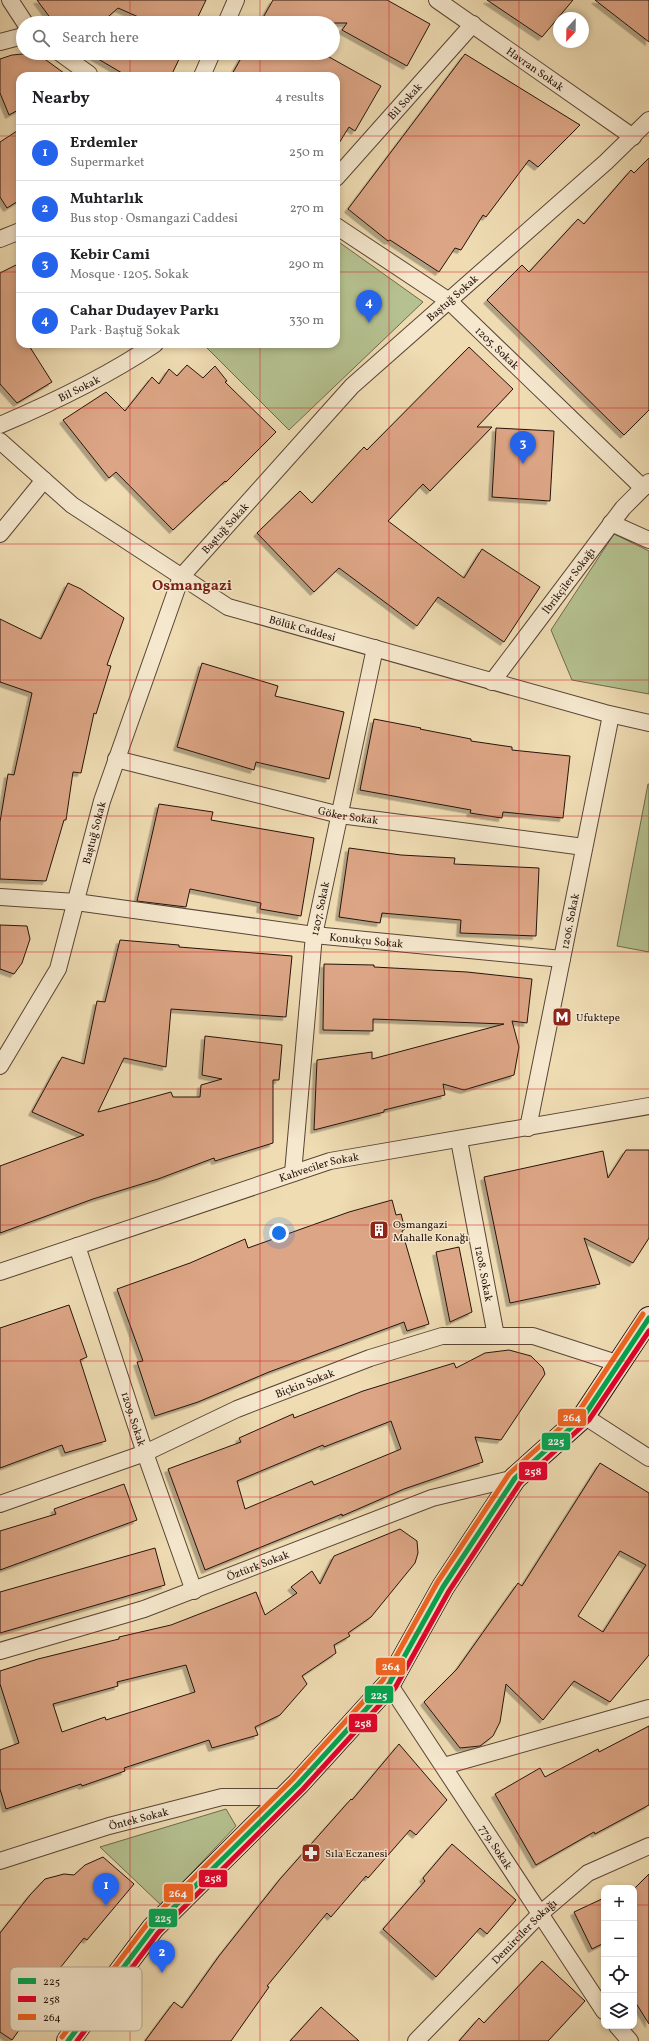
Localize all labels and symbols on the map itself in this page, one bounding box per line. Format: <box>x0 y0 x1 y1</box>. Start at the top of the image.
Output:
north arrow <box>553 12 589 48</box>
street label: Havran Sokak <box>503 45 566 95</box>
street label: Bil Sokak <box>385 80 426 124</box>
street label: Baştuğ Sokak <box>424 272 482 326</box>
pin: 4 <box>356 290 382 323</box>
street label: 1205. Sokak <box>471 324 522 374</box>
street label: Bil Sokak <box>56 373 103 407</box>
pin: 3 <box>510 431 536 464</box>
street label: Baştuğ Sokak <box>199 500 253 558</box>
street label: İbrikçiler Sokağı <box>540 545 599 618</box>
district label: Osmangazi <box>152 576 232 597</box>
street label: Bölük Caddesi <box>267 613 337 646</box>
street label: Baştuğ Sokak <box>80 800 111 866</box>
street label: Göker Sokak <box>316 804 379 829</box>
street label: 1207. Sokak <box>308 880 334 937</box>
street label: 1206. Sokak <box>558 892 584 951</box>
street label: Konukçu Sokak <box>329 931 404 953</box>
metro station icon: Ufuktepe <box>551 1006 573 1028</box>
place label: Ufuktepe <box>576 1011 620 1026</box>
street label: Kahveciler Sokak <box>277 1150 360 1187</box>
place label: Osmangazi Mahalle Konağı <box>393 1218 469 1246</box>
building icon: Osmangazi Mahalle Konağı <box>368 1219 390 1241</box>
your location <box>269 1223 289 1243</box>
street label: 1208. Sokak <box>470 1245 495 1303</box>
street label: Biçkin Sokak <box>273 1366 337 1403</box>
street label: 1209. Sokak <box>116 1390 148 1449</box>
line badge: 264 <box>557 1408 587 1427</box>
text: 264 <box>563 1411 581 1426</box>
line badge: 225 <box>541 1432 571 1451</box>
text: 225 <box>548 1435 564 1450</box>
line badge: 258 <box>518 1461 548 1481</box>
text: 258 <box>524 1465 542 1480</box>
street label: Öztürk Sokak <box>225 1548 292 1585</box>
line badge: 264 <box>375 1657 406 1676</box>
text: 264 <box>382 1660 400 1675</box>
line badge: 225 <box>364 1685 394 1704</box>
text: 225 <box>371 1689 387 1704</box>
line badge: 258 <box>348 1713 378 1733</box>
text: 258 <box>354 1717 372 1732</box>
street label: Öntek Sokak <box>107 1805 170 1835</box>
street label: 779. Sokak <box>475 1823 515 1873</box>
pharmacy icon: Sıla Eczanesi <box>300 1842 322 1864</box>
place label: Sıla Eczanesi <box>325 1847 388 1862</box>
line badge: 258 <box>198 1869 228 1888</box>
text: 258 <box>204 1872 222 1887</box>
pin: 1 <box>93 1873 119 1906</box>
line badge: 264 <box>163 1883 194 1903</box>
text: 264 <box>169 1887 187 1902</box>
street label: Demirciler Sokağı <box>489 1896 561 1968</box>
line badge: 225 <box>148 1908 178 1928</box>
text: 225 <box>155 1912 171 1927</box>
pin: 2 <box>149 1940 175 1973</box>
legend <box>10 1967 142 2031</box>
text: 225 <box>43 1975 60 1990</box>
text: 258 <box>43 1993 60 2008</box>
text: 264 <box>43 2011 61 2026</box>

